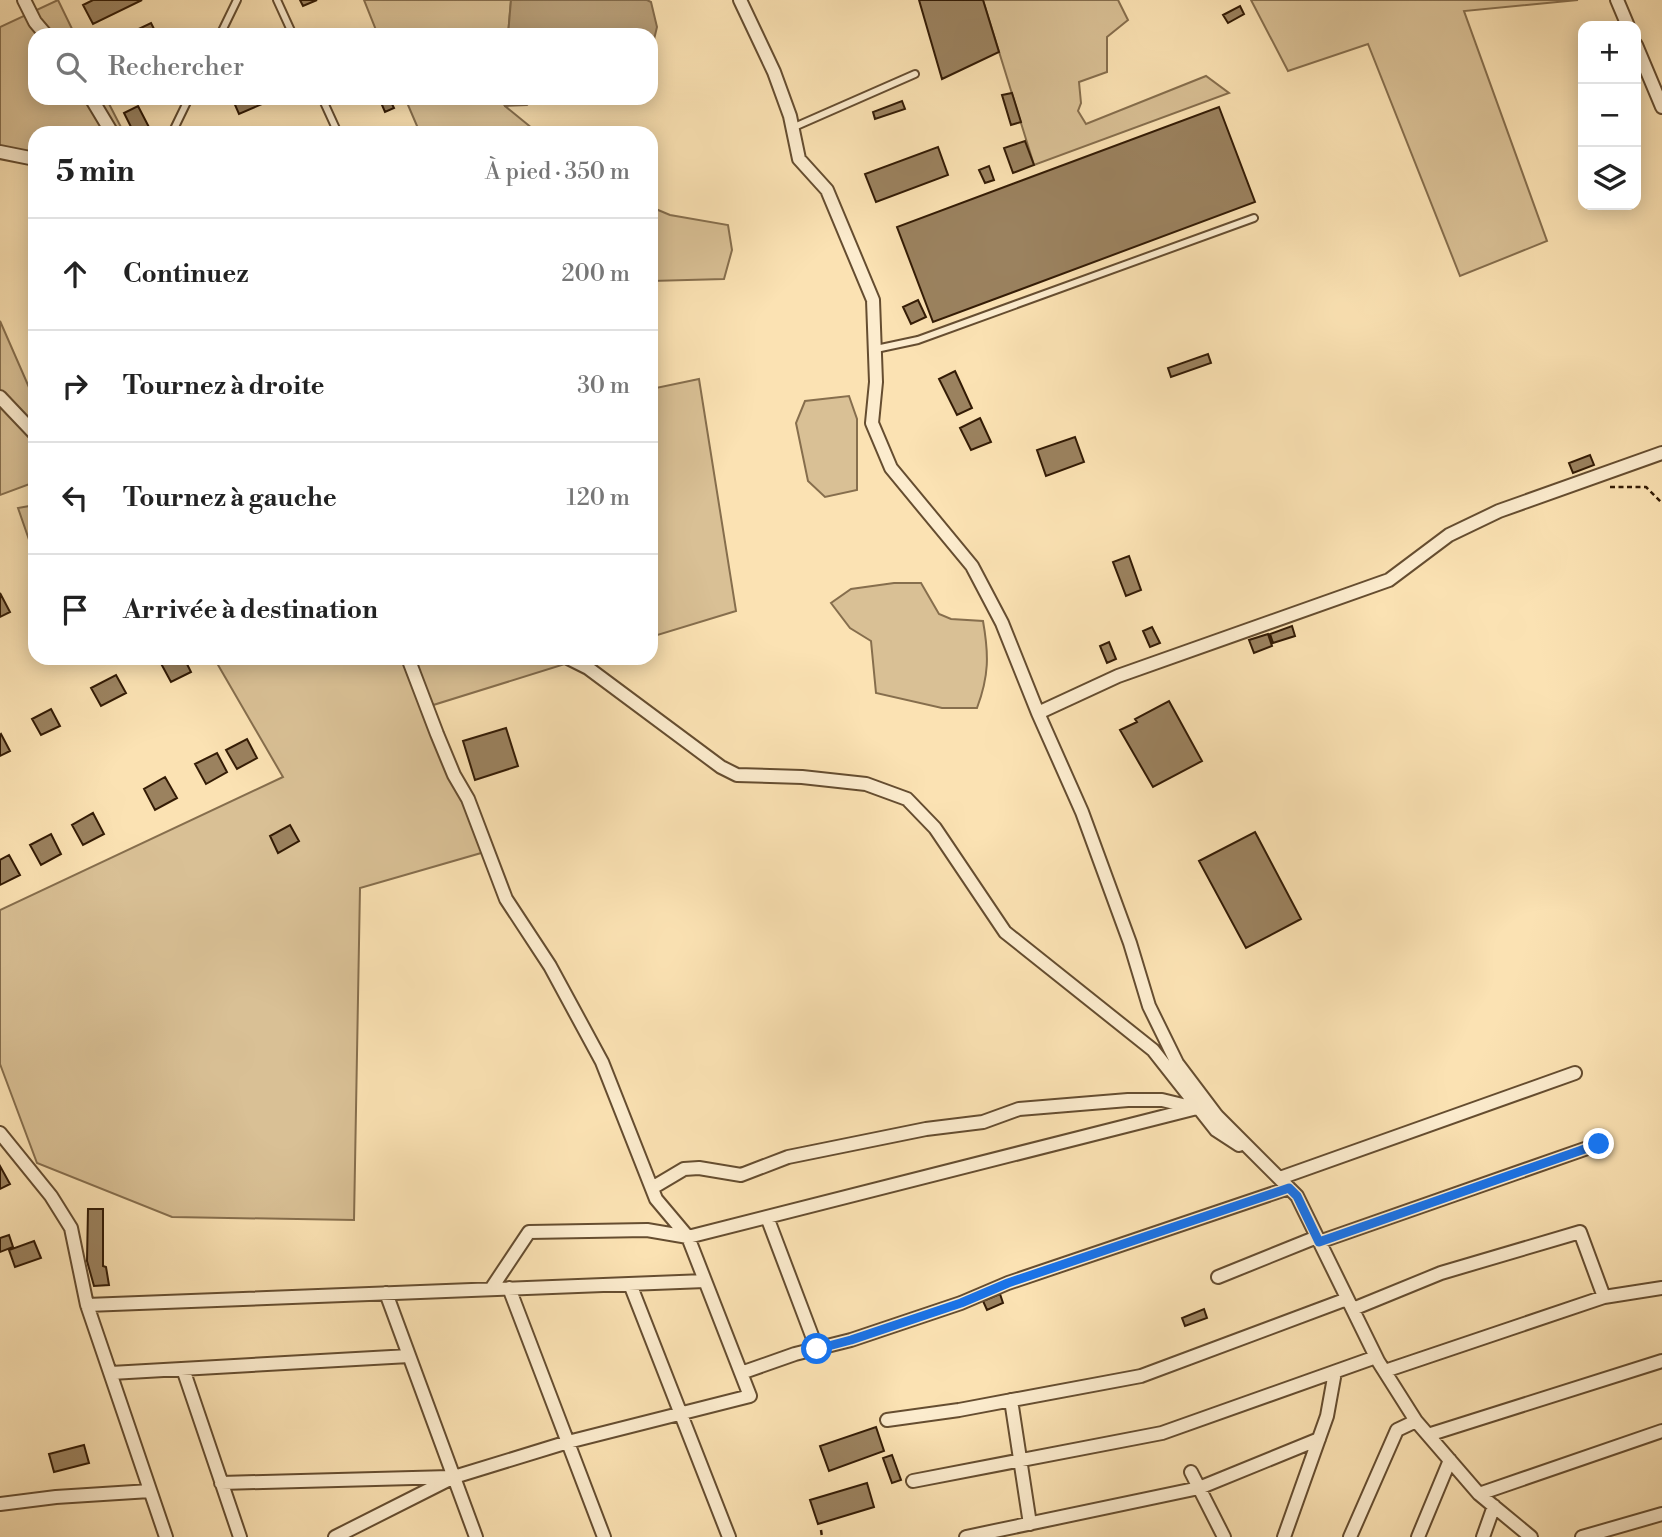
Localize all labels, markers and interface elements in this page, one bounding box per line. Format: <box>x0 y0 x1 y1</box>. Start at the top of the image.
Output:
map controls <box>1578 21 1641 210</box>
button: + <box>1578 21 1641 84</box>
search box <box>28 28 658 105</box>
icon: search <box>52 48 90 86</box>
text: Rechercher <box>108 51 244 83</box>
button: − <box>1578 84 1641 147</box>
button: layers <box>1578 147 1641 210</box>
text: 5 min <box>56 153 135 191</box>
text: À pied · 350 m <box>485 158 630 186</box>
icon: ahead <box>56 255 94 293</box>
text: Continuez <box>123 258 249 290</box>
text: 200 m <box>562 260 630 288</box>
icon: right <box>56 367 94 405</box>
text: Tournez à droite <box>123 370 325 402</box>
text: 30 m <box>577 372 630 400</box>
icon: left <box>56 479 94 517</box>
text: Tournez à gauche <box>123 482 337 514</box>
text: 120 m <box>566 484 630 512</box>
icon: arrive <box>56 591 94 629</box>
text: Arrivée à destination <box>123 594 378 626</box>
route end <box>1583 1128 1614 1159</box>
route start <box>801 1333 832 1364</box>

